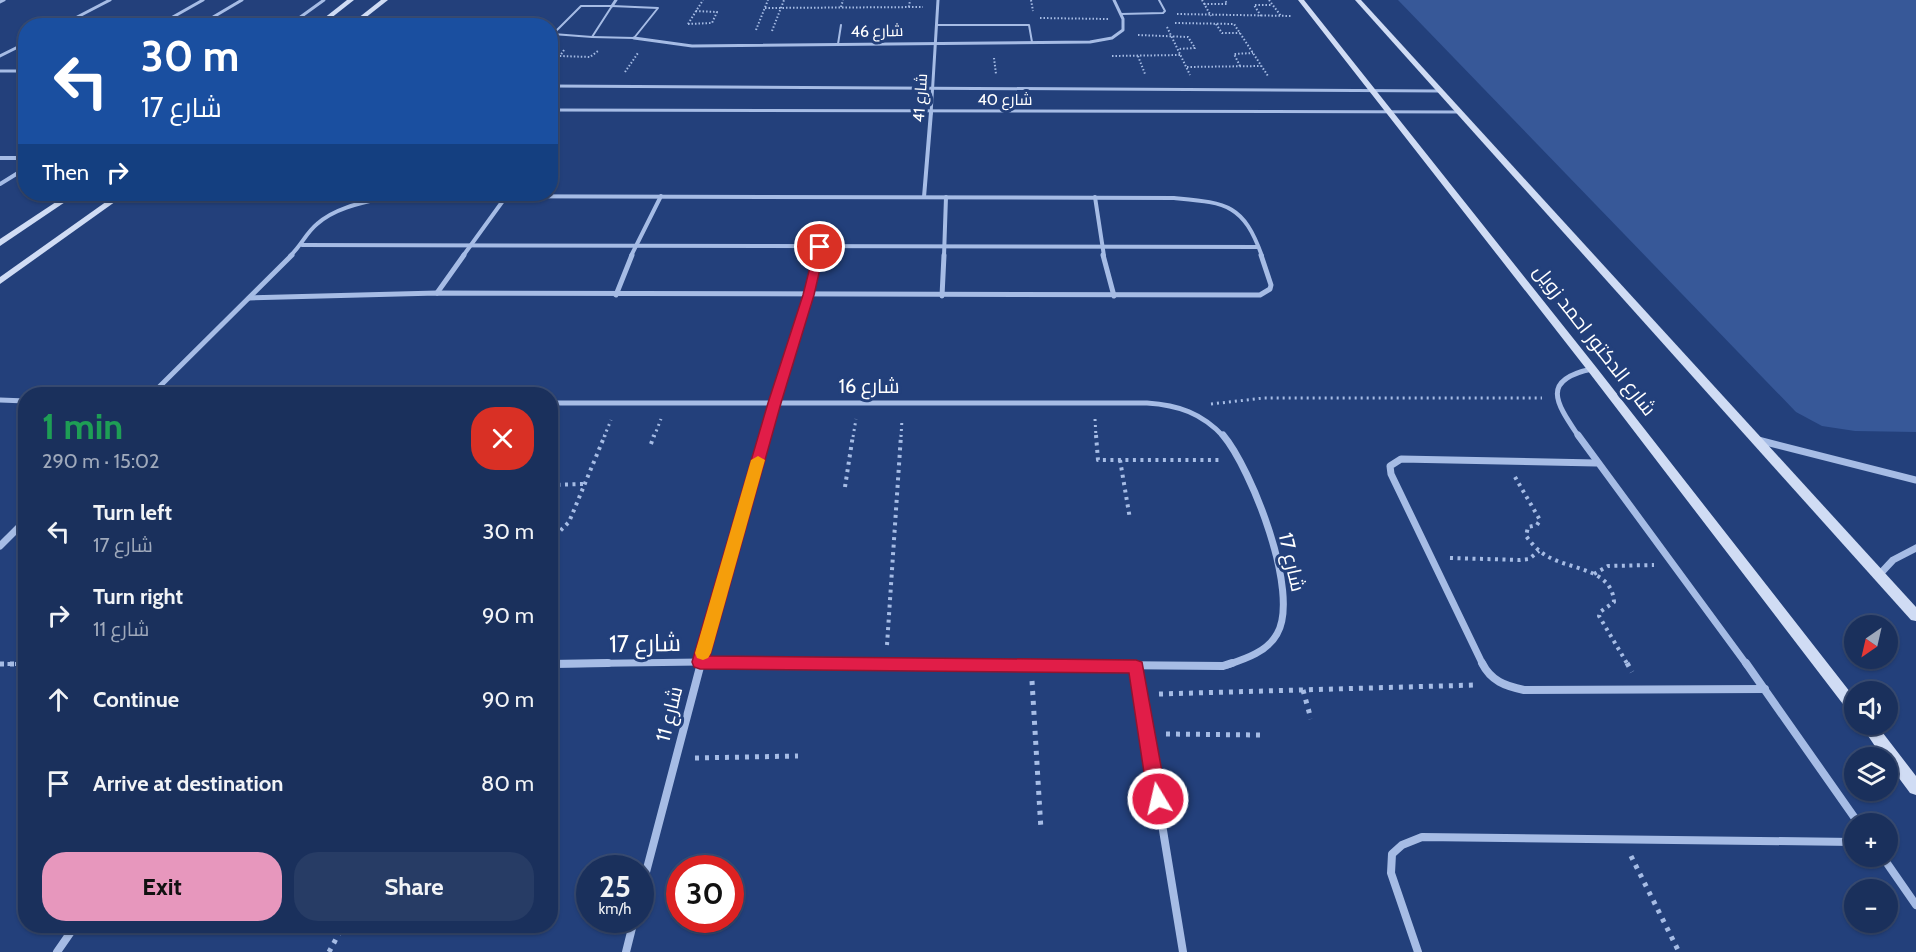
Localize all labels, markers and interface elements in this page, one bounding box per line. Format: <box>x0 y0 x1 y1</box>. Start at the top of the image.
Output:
street label: شارع 46 <box>850 21 904 43</box>
text: 30 m <box>141 30 239 82</box>
icon: left <box>42 42 120 120</box>
street label: شارع 41 <box>909 73 933 123</box>
street label: شارع 40 <box>977 90 1033 111</box>
text: شارع 17 <box>141 91 222 124</box>
icon: right <box>101 156 134 189</box>
text: Then <box>42 159 89 186</box>
pin <box>794 221 845 272</box>
icon: arrive <box>803 230 836 263</box>
street label: شارع الدكتور احمد زويل <box>1527 260 1661 422</box>
street label: شارع 16 <box>838 374 900 400</box>
text: 1 min <box>42 404 123 448</box>
button: close <box>471 407 534 470</box>
text: 290 m · 15:02 <box>42 449 160 473</box>
text: Turn left <box>93 499 172 526</box>
icon: left <box>42 515 75 548</box>
text: 30 m <box>482 518 534 545</box>
street label: شارع 17 <box>1272 530 1310 594</box>
text: شارع 17 <box>93 533 153 557</box>
text: Turn right <box>93 583 183 610</box>
icon: right <box>42 599 75 632</box>
text: 90 m <box>482 602 534 629</box>
north arrow <box>1844 615 1898 669</box>
map controls <box>1844 615 1898 933</box>
text: شارع 11 <box>93 617 149 641</box>
street label: شارع 17 <box>609 628 681 660</box>
button: sound <box>1844 681 1898 735</box>
icon: ahead <box>42 683 75 716</box>
street label: شارع 11 <box>651 684 689 745</box>
text: Continue <box>93 686 179 713</box>
text: 90 m <box>482 686 534 713</box>
button: layers <box>1844 747 1898 801</box>
icon: arrive <box>42 767 75 800</box>
position arrow <box>1126 767 1190 831</box>
text: Arrive at destination <box>93 770 283 797</box>
text: 80 m <box>481 770 534 797</box>
button: + <box>1844 813 1898 867</box>
button: Exit <box>42 852 282 921</box>
button: Share <box>294 852 534 921</box>
speed limit sign: 30 <box>666 855 744 933</box>
text: 25 <box>599 868 631 905</box>
button: − <box>1844 879 1898 933</box>
text: km/h <box>599 900 631 918</box>

